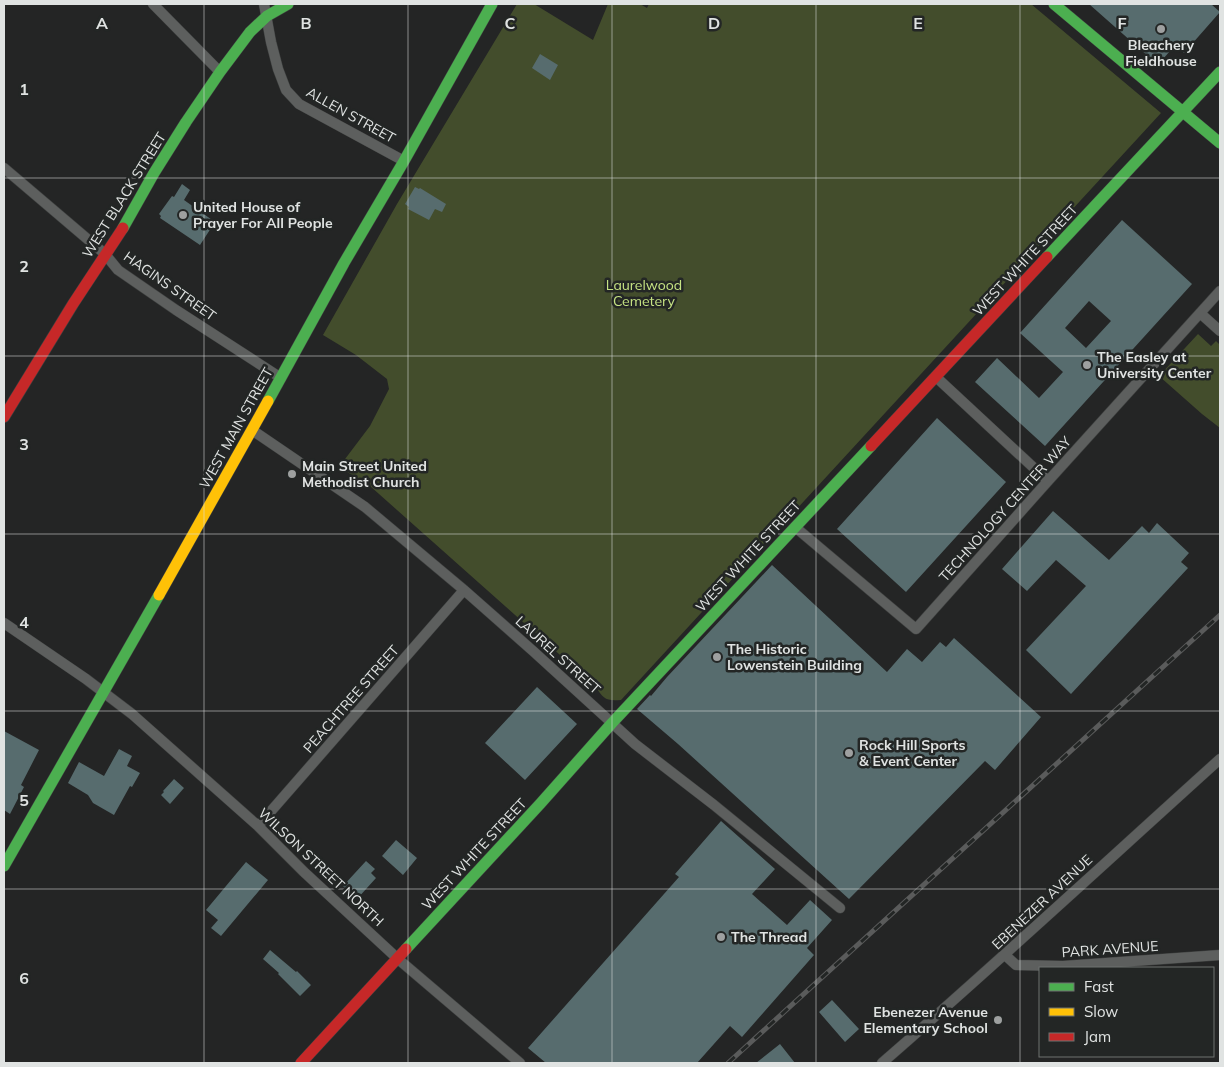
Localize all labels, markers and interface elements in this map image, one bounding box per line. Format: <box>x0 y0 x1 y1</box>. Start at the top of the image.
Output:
text: A <box>96 13 108 33</box>
text: B <box>300 13 312 33</box>
text: C <box>505 13 516 33</box>
text: D <box>708 13 720 33</box>
text: E <box>913 13 923 33</box>
text: F <box>1117 13 1127 33</box>
marker: Bleachery Fieldhouse <box>1155 23 1167 35</box>
place label: Bleachery Fieldhouse <box>1125 36 1197 70</box>
text: 1 <box>19 79 29 99</box>
street label: ALLEN STREET <box>303 83 399 147</box>
street label: WEST BLACK STREET <box>78 128 170 261</box>
place label: United House of Prayer For All People <box>193 198 333 232</box>
street label: WEST WHITE STREET <box>969 200 1082 320</box>
marker: United House of Prayer For All People <box>177 209 189 221</box>
street label: HAGINS STREET <box>120 247 220 325</box>
text: 2 <box>19 256 29 276</box>
park label: Laurelwood Cemetery <box>606 276 682 310</box>
place label: The Easley at University Center <box>1097 348 1212 382</box>
marker: The Easley at University Center <box>1081 359 1093 371</box>
street label: WEST MAIN STREET <box>195 364 277 492</box>
street label: TECHNOLOGY CENTER WAY <box>935 432 1075 585</box>
text: 3 <box>19 434 29 454</box>
place label: Main Street United Methodist Church <box>302 457 427 491</box>
marker: Main Street United Methodist Church <box>286 468 298 480</box>
street label: WEST WHITE STREET <box>692 496 805 616</box>
text: 4 <box>19 612 29 632</box>
street label: LAUREL STREET <box>512 612 605 698</box>
place label: The Historic Lowenstein Building <box>727 640 862 674</box>
street label: PEACHTREE STREET <box>299 641 403 757</box>
marker: The Historic Lowenstein Building <box>711 651 723 663</box>
place label: Rock Hill Sports & Event Center <box>859 736 965 770</box>
marker: Rock Hill Sports & Event Center <box>843 747 855 759</box>
text: 5 <box>19 790 29 810</box>
street label: WEST WHITE STREET <box>418 794 531 914</box>
street label: WILSON STREET NORTH <box>254 804 388 930</box>
street label: EBENEZER AVENUE <box>988 851 1096 953</box>
place label: The Thread <box>731 928 807 946</box>
marker: The Thread <box>715 931 727 943</box>
street label: PARK AVENUE <box>1061 937 1159 961</box>
legend <box>1039 967 1214 1057</box>
text: 6 <box>19 968 29 988</box>
text: Fast <box>1084 977 1114 996</box>
text: Slow <box>1084 1002 1118 1021</box>
place label: Ebenezer Avenue Elementary School <box>864 1003 988 1037</box>
marker: Ebenezer Avenue Elementary School <box>992 1014 1004 1026</box>
text: Jam <box>1084 1027 1111 1046</box>

